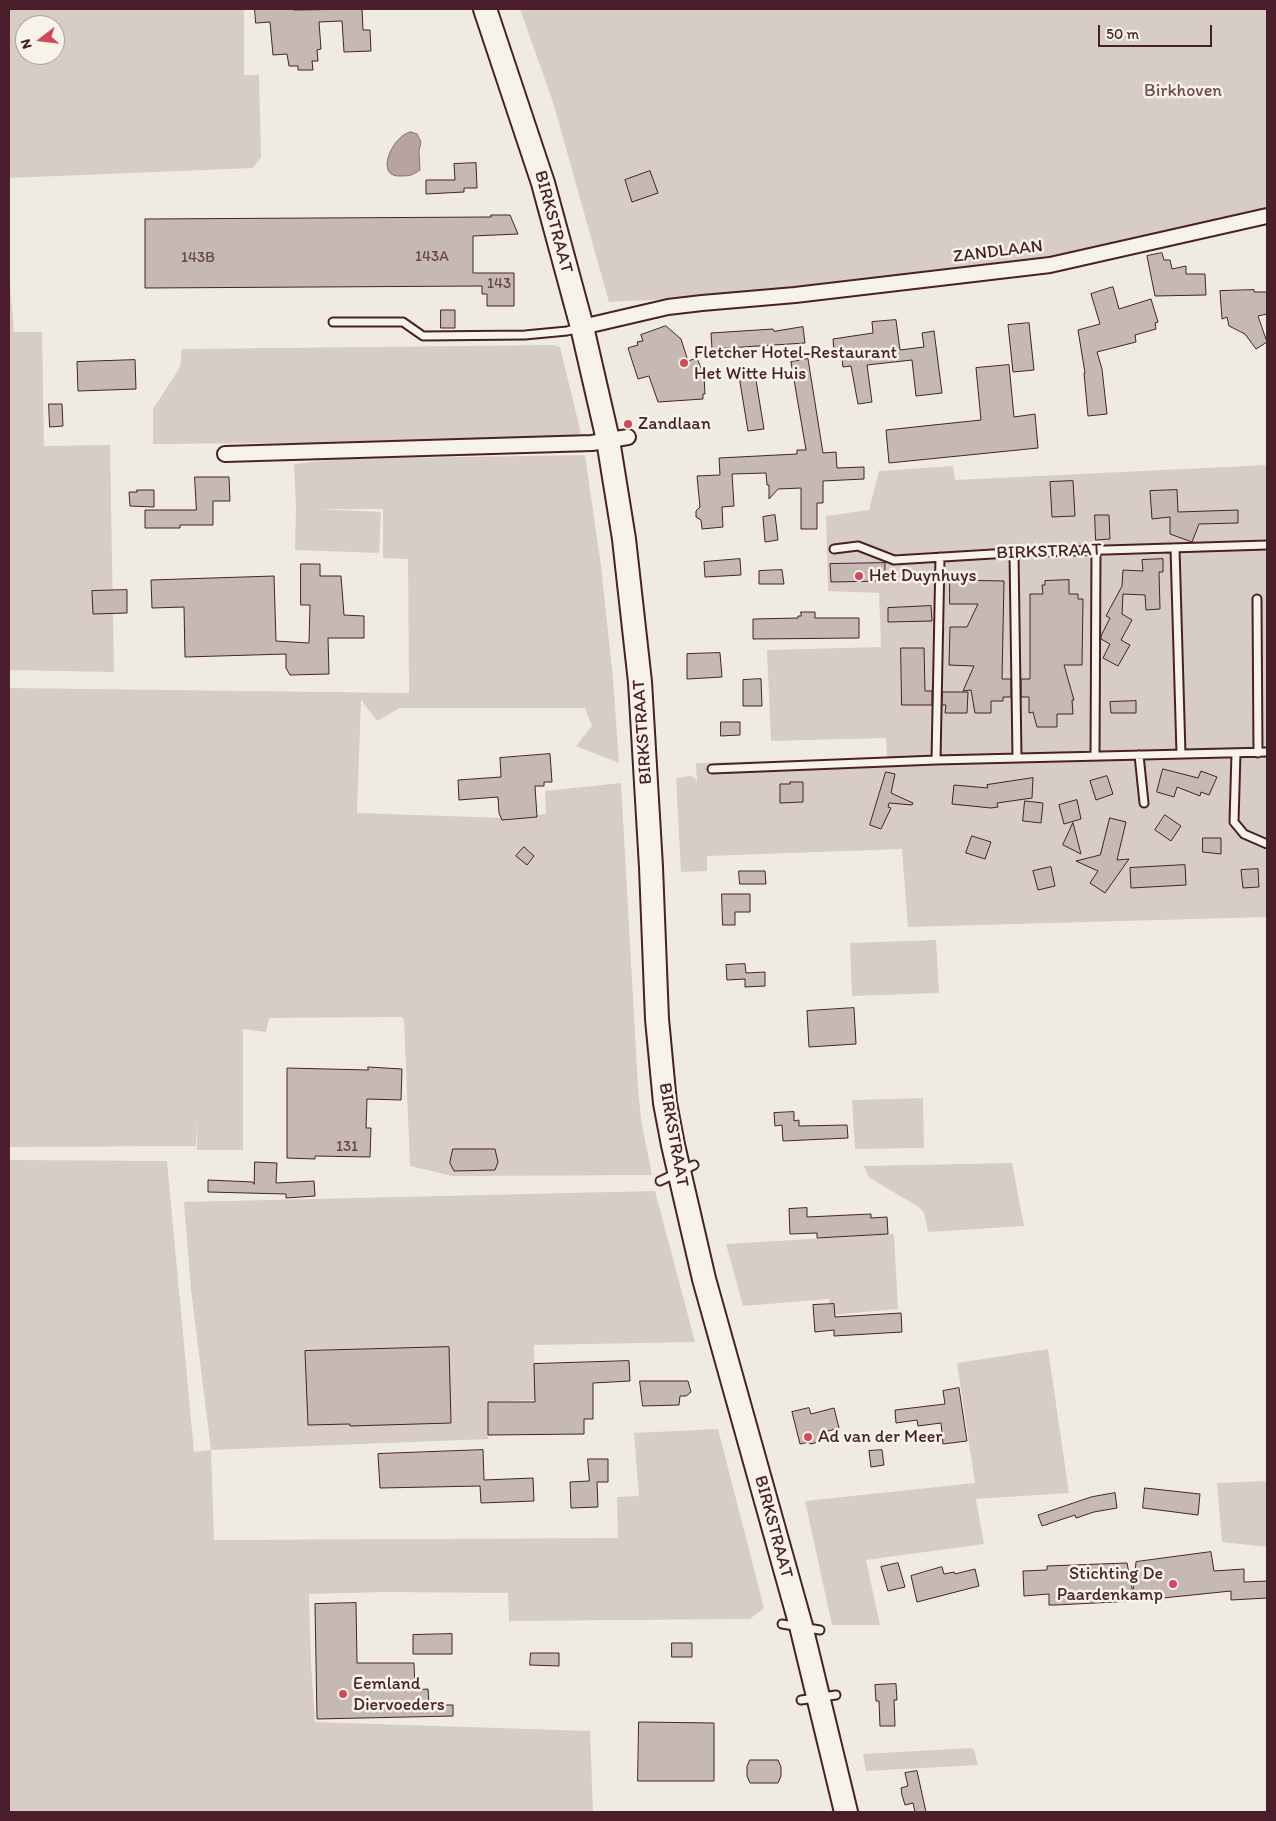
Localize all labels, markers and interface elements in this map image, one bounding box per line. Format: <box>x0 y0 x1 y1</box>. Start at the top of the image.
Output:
north arrow <box>15 15 65 65</box>
scale bar <box>1101 15 1215 47</box>
text: 50 m <box>1106 25 1139 43</box>
text: N <box>17 37 36 51</box>
park label: Birkhoven <box>1144 80 1222 102</box>
street label: BIRKSTRAAT <box>529 168 577 276</box>
street label: ZANDLAAN <box>952 236 1044 268</box>
house number: 143A <box>415 248 449 266</box>
house number: 143B <box>181 249 215 267</box>
house number: 143 <box>487 275 511 293</box>
place label: Fletcher Hotel-Restaurant Het Witte Huis <box>694 342 897 384</box>
marker: Fletcher Hotel-Restaurant Het Witte Huis <box>678 357 690 369</box>
place label: Zandlaan <box>638 413 711 435</box>
marker: Zandlaan <box>622 418 634 430</box>
street label: BIRKSTRAAT <box>996 539 1102 565</box>
place label: Het Duynhuys <box>869 565 976 587</box>
marker: Het Duynhuys <box>853 570 865 582</box>
street label: BIRKSTRAAT <box>629 679 657 785</box>
street label: BIRKSTRAAT <box>653 1081 693 1189</box>
house number: 131 <box>336 1138 358 1156</box>
place label: Ad van der Meer <box>818 1426 942 1448</box>
marker: Ad van der Meer <box>802 1431 814 1443</box>
street label: BIRKSTRAAT <box>749 1473 797 1581</box>
place label: Stichting De Paardenkamp <box>1057 1563 1163 1606</box>
marker: Stichting De Paardenkamp <box>1167 1578 1179 1590</box>
place label: Eemland Diervoeders <box>353 1673 445 1716</box>
marker: Eemland Diervoeders <box>337 1688 349 1700</box>

